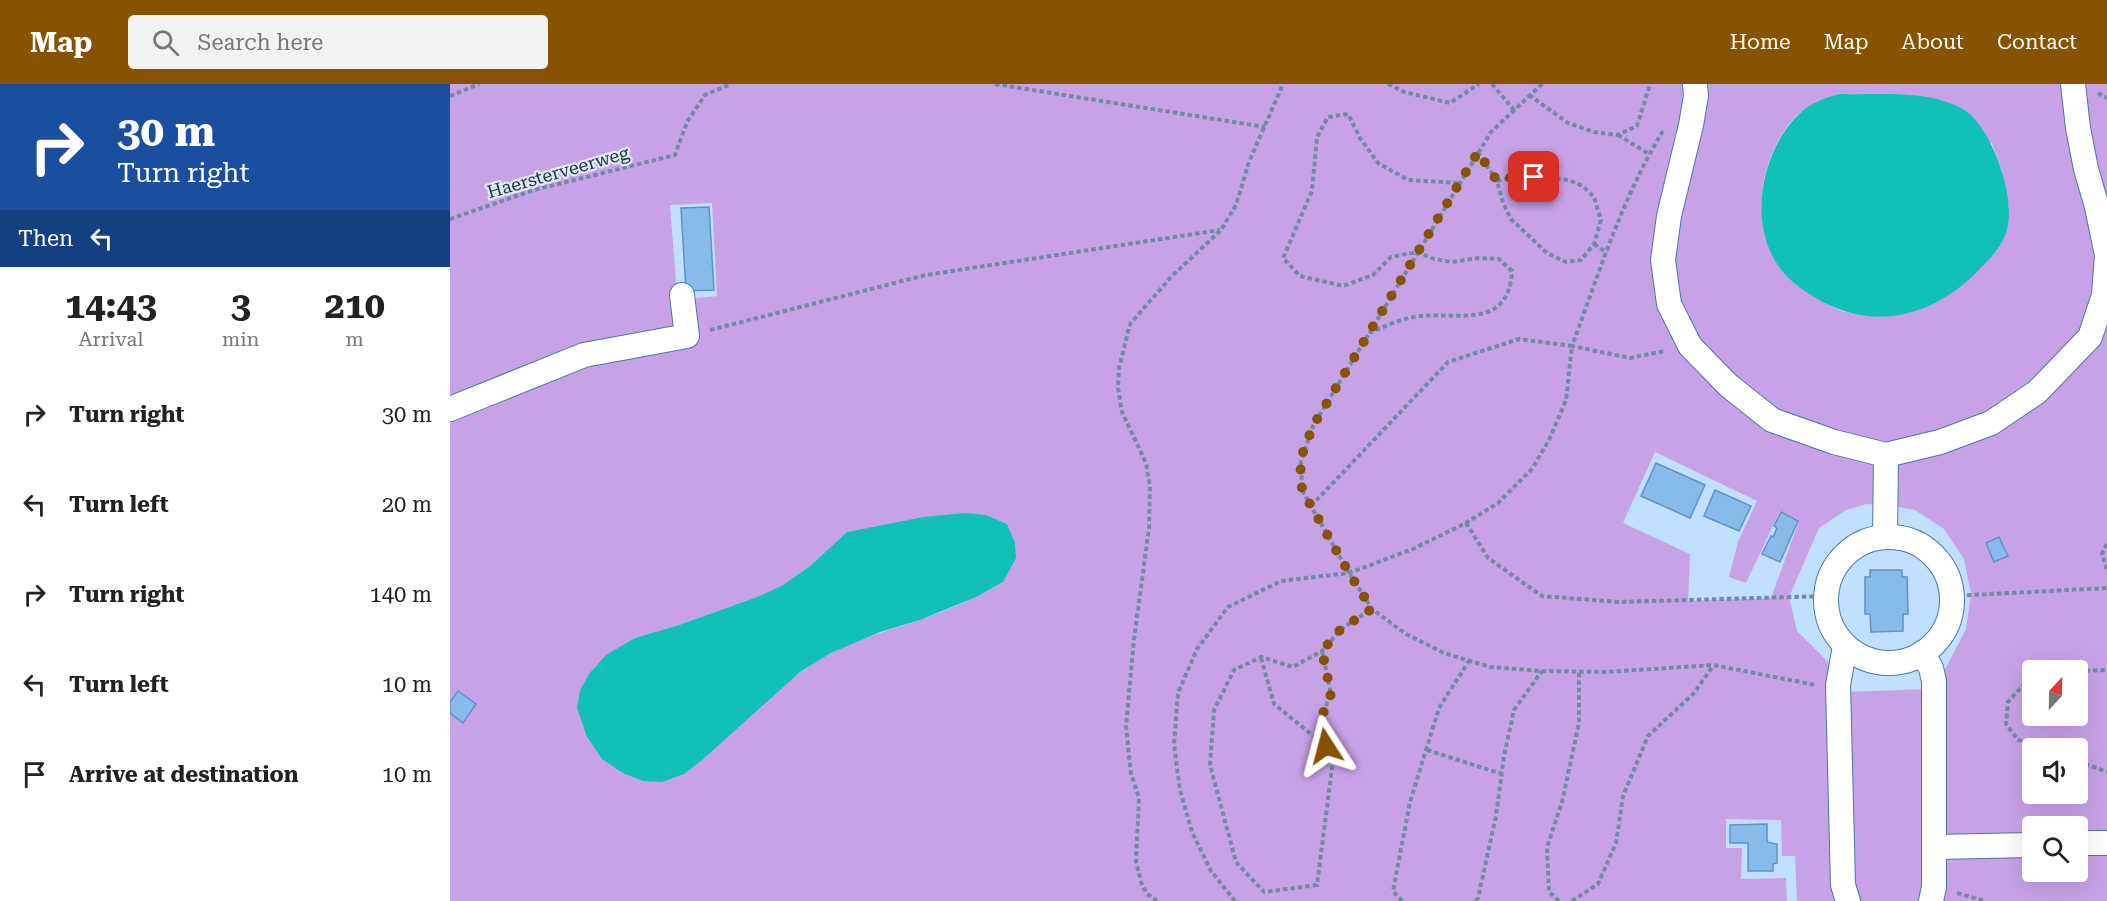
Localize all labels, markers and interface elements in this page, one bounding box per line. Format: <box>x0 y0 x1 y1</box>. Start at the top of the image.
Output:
search box <box>128 15 548 69</box>
text: Map <box>30 26 92 59</box>
icon: search <box>149 26 182 59</box>
text: Search here <box>197 30 323 55</box>
text: Home <box>1730 30 1791 54</box>
text: Map <box>1824 30 1869 54</box>
text: About <box>1902 30 1964 54</box>
text: Contact <box>1997 30 2077 54</box>
text: 30 m <box>117 107 215 156</box>
icon: right <box>18 108 96 186</box>
street label: Haersterveerweg <box>485 141 632 202</box>
pin <box>1508 151 1559 202</box>
text: Turn right <box>117 157 250 189</box>
icon: arrive <box>1517 160 1550 193</box>
icon: left <box>85 222 118 255</box>
text: Then <box>18 226 73 251</box>
text: 14:43 <box>65 285 157 327</box>
text: 3 <box>231 285 251 327</box>
text: 210 <box>325 285 385 327</box>
text: Arrival <box>78 327 143 351</box>
text: min <box>222 327 259 351</box>
text: m <box>346 327 364 351</box>
icon: right <box>18 398 51 431</box>
text: Turn right <box>69 402 184 427</box>
text: 30 m <box>382 402 432 427</box>
icon: left <box>18 488 51 521</box>
text: Turn left <box>69 492 169 517</box>
text: 20 m <box>382 492 432 517</box>
icon: right <box>18 578 51 611</box>
text: Turn right <box>69 582 184 607</box>
text: 140 m <box>369 582 432 607</box>
north arrow <box>2022 660 2088 726</box>
map controls <box>2022 660 2088 882</box>
icon: left <box>18 668 51 701</box>
text: Turn left <box>69 672 169 697</box>
text: 10 m <box>382 672 432 697</box>
position arrow <box>1294 714 1358 778</box>
button: sound <box>2022 738 2088 804</box>
icon: arrive <box>18 758 51 791</box>
text: Arrive at destination <box>69 762 298 787</box>
text: 10 m <box>382 762 432 787</box>
button: search <box>2022 816 2088 882</box>

